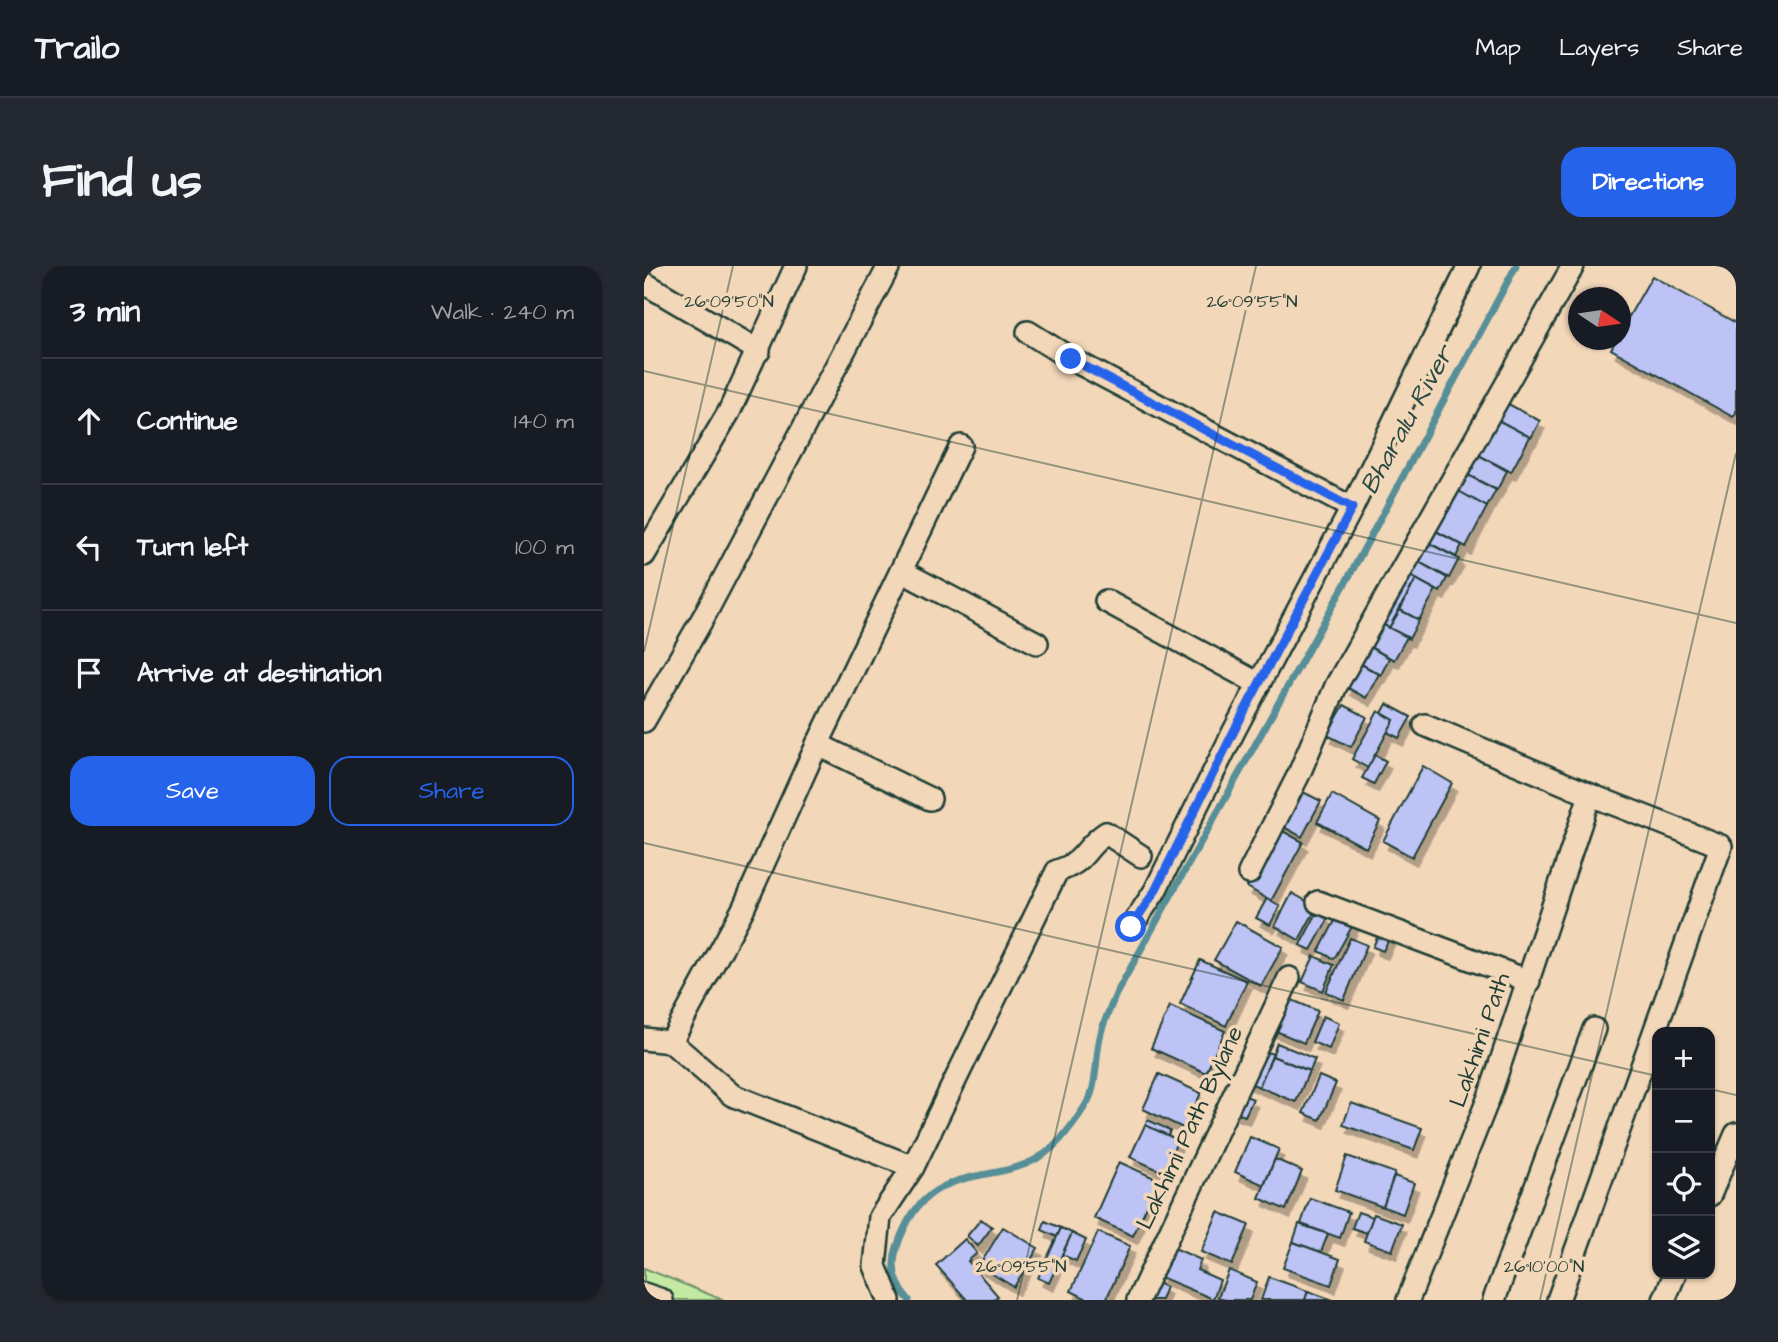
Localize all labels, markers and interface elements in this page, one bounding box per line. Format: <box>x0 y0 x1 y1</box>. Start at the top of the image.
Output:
text: Trailo <box>35 25 119 71</box>
text: Map <box>1476 31 1521 65</box>
text: Layers <box>1559 31 1639 65</box>
text: Share <box>1677 31 1743 65</box>
button: Directions <box>1561 147 1736 217</box>
text: Find us <box>42 148 202 216</box>
north arrow <box>1568 287 1631 350</box>
text: 26°09'50"N <box>684 289 774 314</box>
text: 26°09'55"N <box>1206 289 1298 314</box>
text: 3 min <box>70 291 140 333</box>
text: Walk · 240 m <box>431 296 574 328</box>
water label: Bharalu River <box>1351 337 1464 501</box>
route end <box>1055 343 1086 374</box>
icon: ahead <box>70 402 108 440</box>
text: Continue <box>137 403 238 439</box>
text: 140 m <box>514 405 574 437</box>
icon: left <box>70 528 108 566</box>
text: Turn left <box>137 529 248 565</box>
text: 100 m <box>515 531 574 563</box>
icon: arrive <box>70 654 108 692</box>
text: Arrive at destination <box>137 655 382 691</box>
button: Save <box>70 756 315 826</box>
button: Share <box>329 756 574 826</box>
route start <box>1115 911 1146 942</box>
street label: Lakhimi Path <box>1441 968 1519 1112</box>
street label: Lakhimi Path Bylane <box>1128 1021 1253 1236</box>
map controls <box>1652 1027 1715 1279</box>
button: + <box>1652 1027 1715 1090</box>
button: − <box>1652 1090 1715 1153</box>
button: locate <box>1652 1153 1715 1216</box>
button: layers <box>1652 1216 1715 1279</box>
text: 26°09'55"N <box>975 1254 1067 1279</box>
text: 26°10'00"N <box>1504 1254 1584 1279</box>

